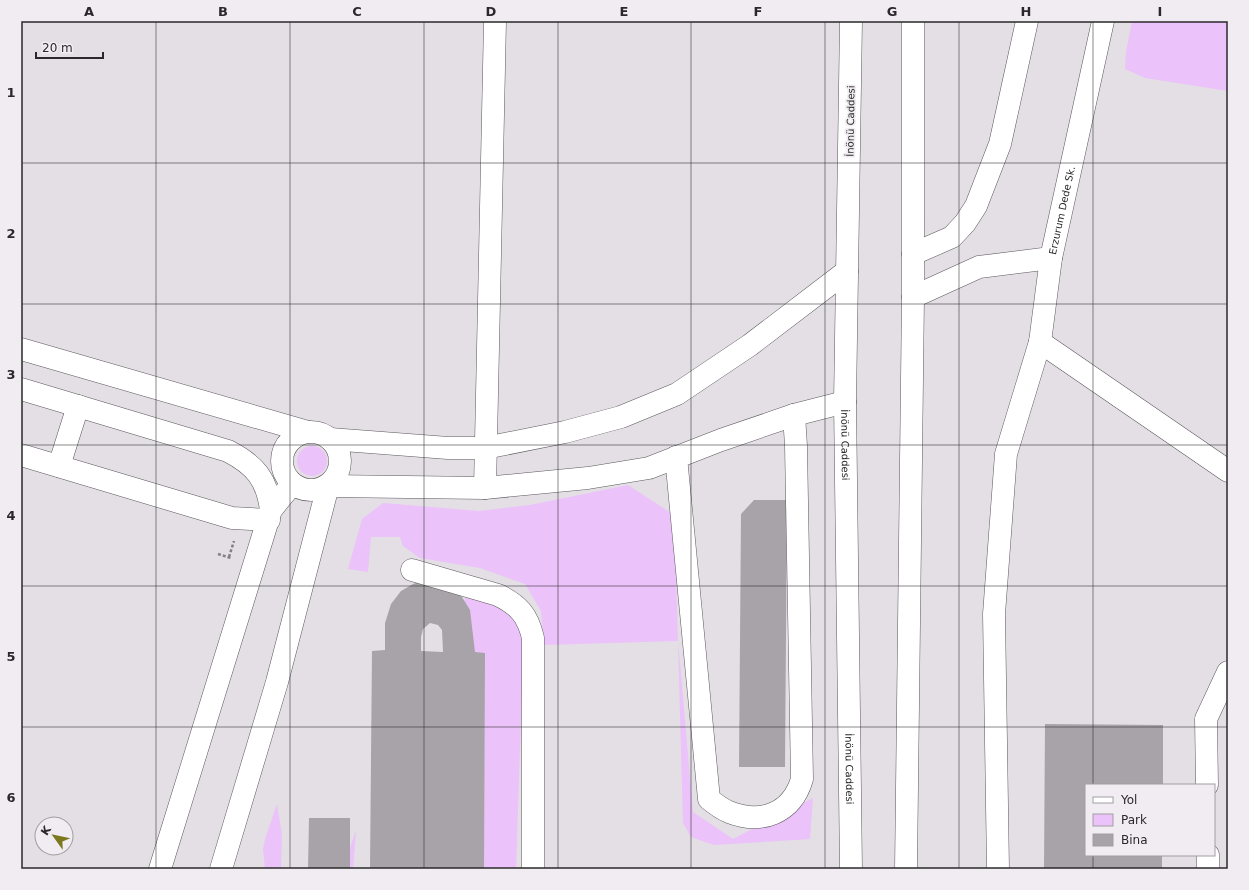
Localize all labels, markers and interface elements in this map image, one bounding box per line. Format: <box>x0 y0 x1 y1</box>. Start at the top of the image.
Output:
text: A <box>84 4 94 19</box>
text: B <box>218 4 228 19</box>
text: C <box>352 4 362 19</box>
text: D <box>486 4 497 19</box>
text: E <box>620 4 628 19</box>
text: F <box>754 4 762 19</box>
text: G <box>887 4 897 19</box>
text: H <box>1021 4 1031 19</box>
text: I <box>1158 4 1162 19</box>
scale bar <box>36 34 103 60</box>
text: 20 m <box>42 41 73 55</box>
text: 1 <box>6 85 16 100</box>
street label: İnönü Caddesi <box>843 85 857 157</box>
street label: Erzurum Dede Sk. <box>1047 165 1077 256</box>
text: 2 <box>6 226 16 241</box>
text: 3 <box>6 367 16 382</box>
street label: İnönü Caddesi <box>839 409 851 481</box>
text: 4 <box>6 508 16 523</box>
text: 5 <box>6 649 16 664</box>
street label: İnönü Caddesi <box>843 733 855 805</box>
legend <box>1085 784 1215 856</box>
text: 6 <box>6 790 16 805</box>
text: Yol <box>1120 793 1137 807</box>
text: Park <box>1121 813 1147 827</box>
north arrow <box>34 816 74 856</box>
text: K <box>38 823 54 838</box>
text: Bina <box>1121 833 1148 847</box>

